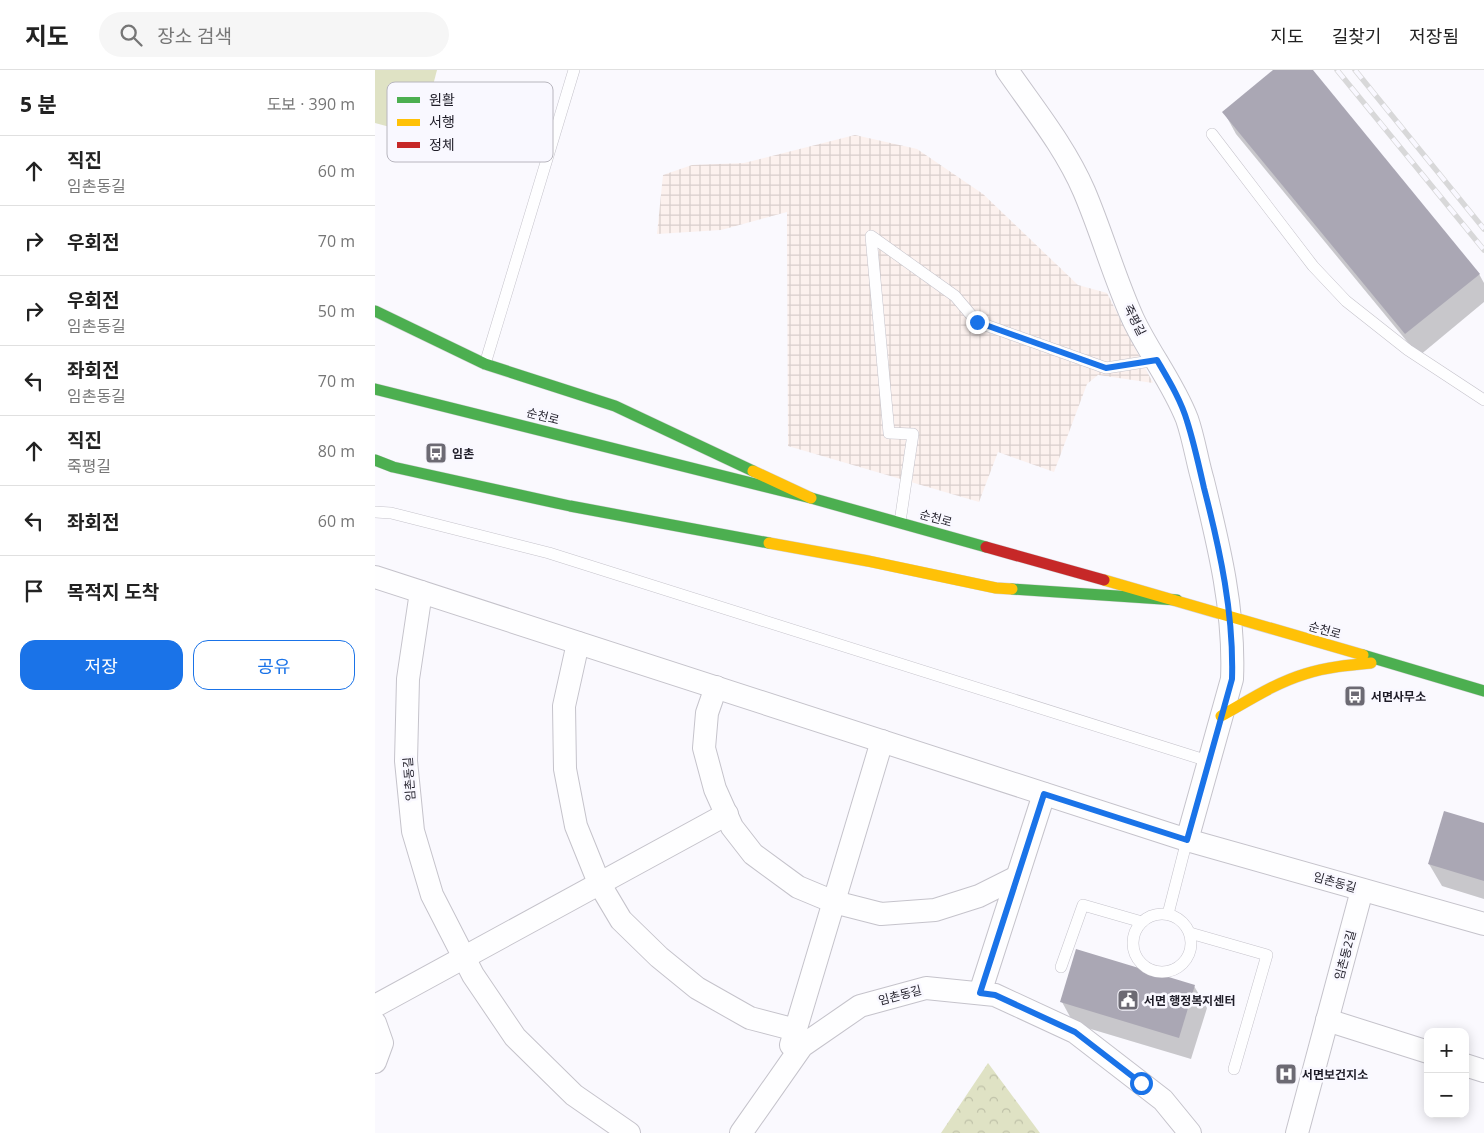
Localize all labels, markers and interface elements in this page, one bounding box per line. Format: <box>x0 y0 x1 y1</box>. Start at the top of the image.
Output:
search box <box>99 12 449 57</box>
text: 지도 <box>25 19 69 52</box>
icon: search <box>117 21 145 49</box>
text: 장소 검색 <box>157 23 232 49</box>
text: 지도 <box>1271 24 1304 48</box>
text: 길찾기 <box>1332 24 1381 48</box>
text: 저장됨 <box>1409 24 1459 48</box>
legend <box>387 82 553 162</box>
text: 5 분 <box>20 90 57 118</box>
text: 원활 <box>429 90 455 109</box>
text: 도보 · 390 m <box>267 93 355 115</box>
text: 서행 <box>429 112 455 131</box>
text: 정체 <box>429 135 455 154</box>
text: 직진 <box>67 147 102 173</box>
icon: ahead <box>20 157 48 185</box>
text: 60 m <box>318 160 355 182</box>
text: 임촌동길 <box>67 175 126 197</box>
icon: right <box>20 227 48 255</box>
text: 우회전 <box>67 229 119 255</box>
text: 70 m <box>318 230 355 252</box>
text: 우회전 <box>67 287 119 313</box>
icon: right <box>20 297 48 325</box>
text: 50 m <box>318 300 355 322</box>
street label: 죽평길 <box>1120 301 1150 339</box>
route end <box>966 311 989 334</box>
text: 임촌동길 <box>67 315 126 337</box>
text: 좌회전 <box>67 357 119 383</box>
icon: left <box>20 367 48 395</box>
text: 70 m <box>318 370 355 392</box>
text: 임촌동길 <box>67 385 126 407</box>
street label: 순천로 <box>525 404 561 428</box>
text: 직진 <box>67 427 102 453</box>
icon: ahead <box>20 437 48 465</box>
text: 80 m <box>318 440 355 462</box>
bus stop icon: 임촌 <box>424 441 448 465</box>
place label: 임촌 <box>452 445 474 462</box>
text: 죽평길 <box>67 455 111 477</box>
street label: 순천로 <box>918 505 954 531</box>
icon: left <box>20 507 48 535</box>
text: 좌회전 <box>67 509 119 535</box>
text: 60 m <box>318 510 355 532</box>
icon: arrive <box>20 577 48 605</box>
text: 목적지 도착 <box>67 579 159 605</box>
street label: 순천로 <box>1307 617 1343 643</box>
button: 저장 <box>20 640 183 690</box>
button: 공유 <box>193 640 355 690</box>
bus stop icon: 서면사무소 <box>1343 684 1367 708</box>
place label: 서면사무소 <box>1371 688 1426 705</box>
street label: 임촌동길 <box>399 756 419 802</box>
street label: 임촌동길 <box>1311 868 1359 896</box>
street label: 임촌동2길 <box>1330 928 1360 982</box>
street label: 임촌동길 <box>876 981 924 1009</box>
public building icon: 서면 행정복지센터 <box>1116 988 1140 1012</box>
place label: 서면 행정복지센터 <box>1144 992 1235 1009</box>
map controls <box>1424 1028 1469 1118</box>
button: + <box>1424 1028 1469 1073</box>
hospital icon: 서면보건지소 <box>1274 1062 1298 1086</box>
place label: 서면보건지소 <box>1302 1066 1368 1083</box>
route start <box>1130 1072 1153 1095</box>
button: − <box>1424 1073 1469 1118</box>

